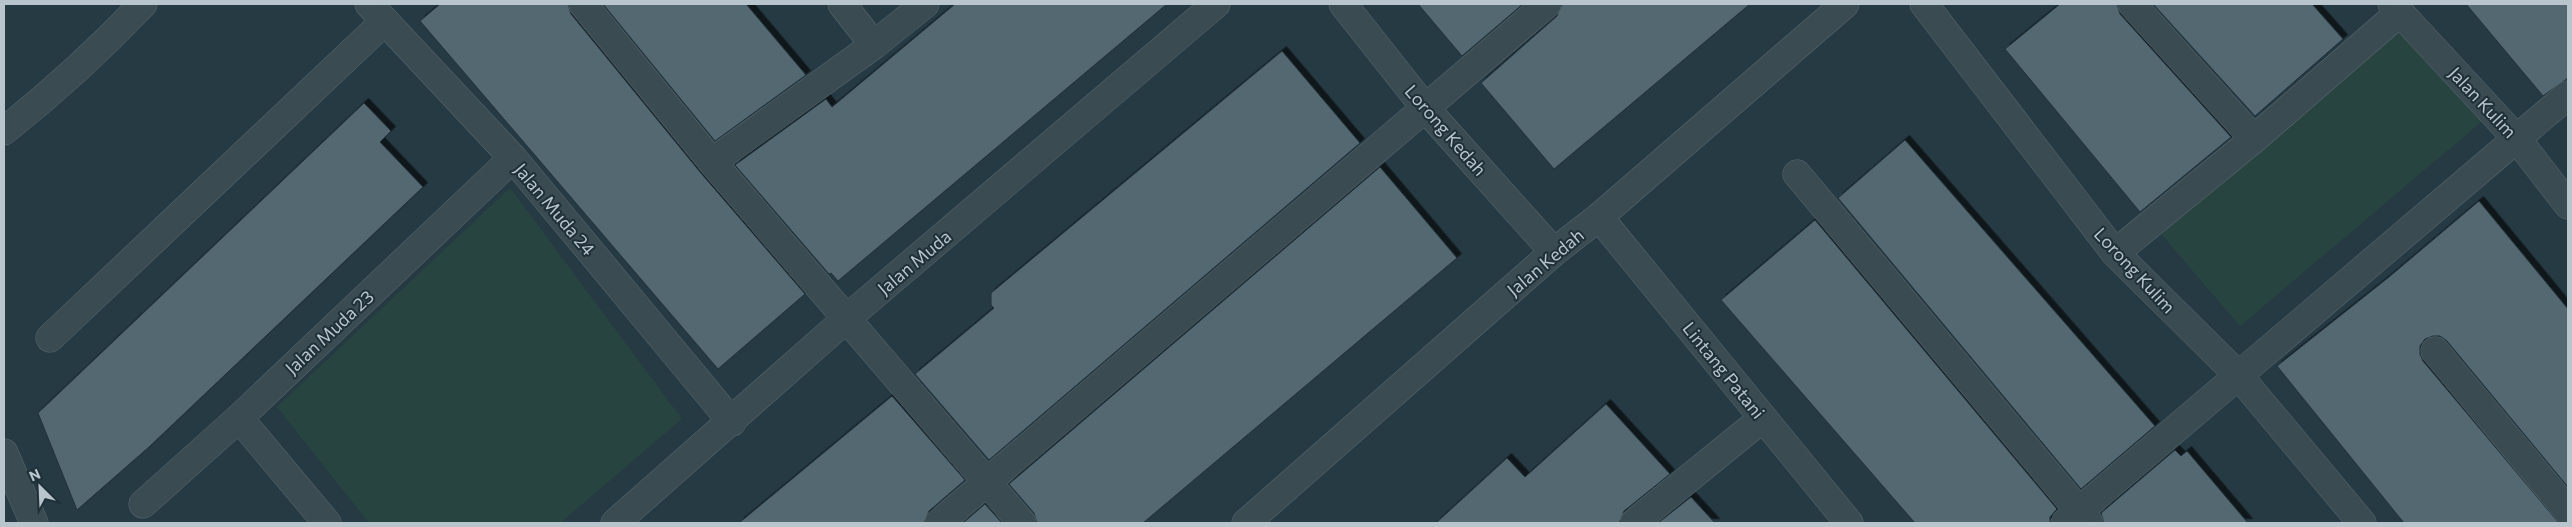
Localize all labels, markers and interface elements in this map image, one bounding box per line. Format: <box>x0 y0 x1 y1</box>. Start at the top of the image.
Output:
street label: Jalan Kulim <box>2445 62 2521 142</box>
street label: Lorong Kedah <box>1401 80 1491 180</box>
street label: Jalan Muda 24 <box>510 159 600 260</box>
street label: Lorong Kulim <box>2090 223 2180 317</box>
street label: Jalan Kedah <box>1502 224 1588 300</box>
street label: Jalan Muda <box>873 225 955 299</box>
street label: Jalan Muda 23 <box>280 285 378 379</box>
street label: Lintang Patani <box>1678 317 1770 423</box>
north arrow <box>15 462 65 512</box>
text: N <box>26 465 43 485</box>

